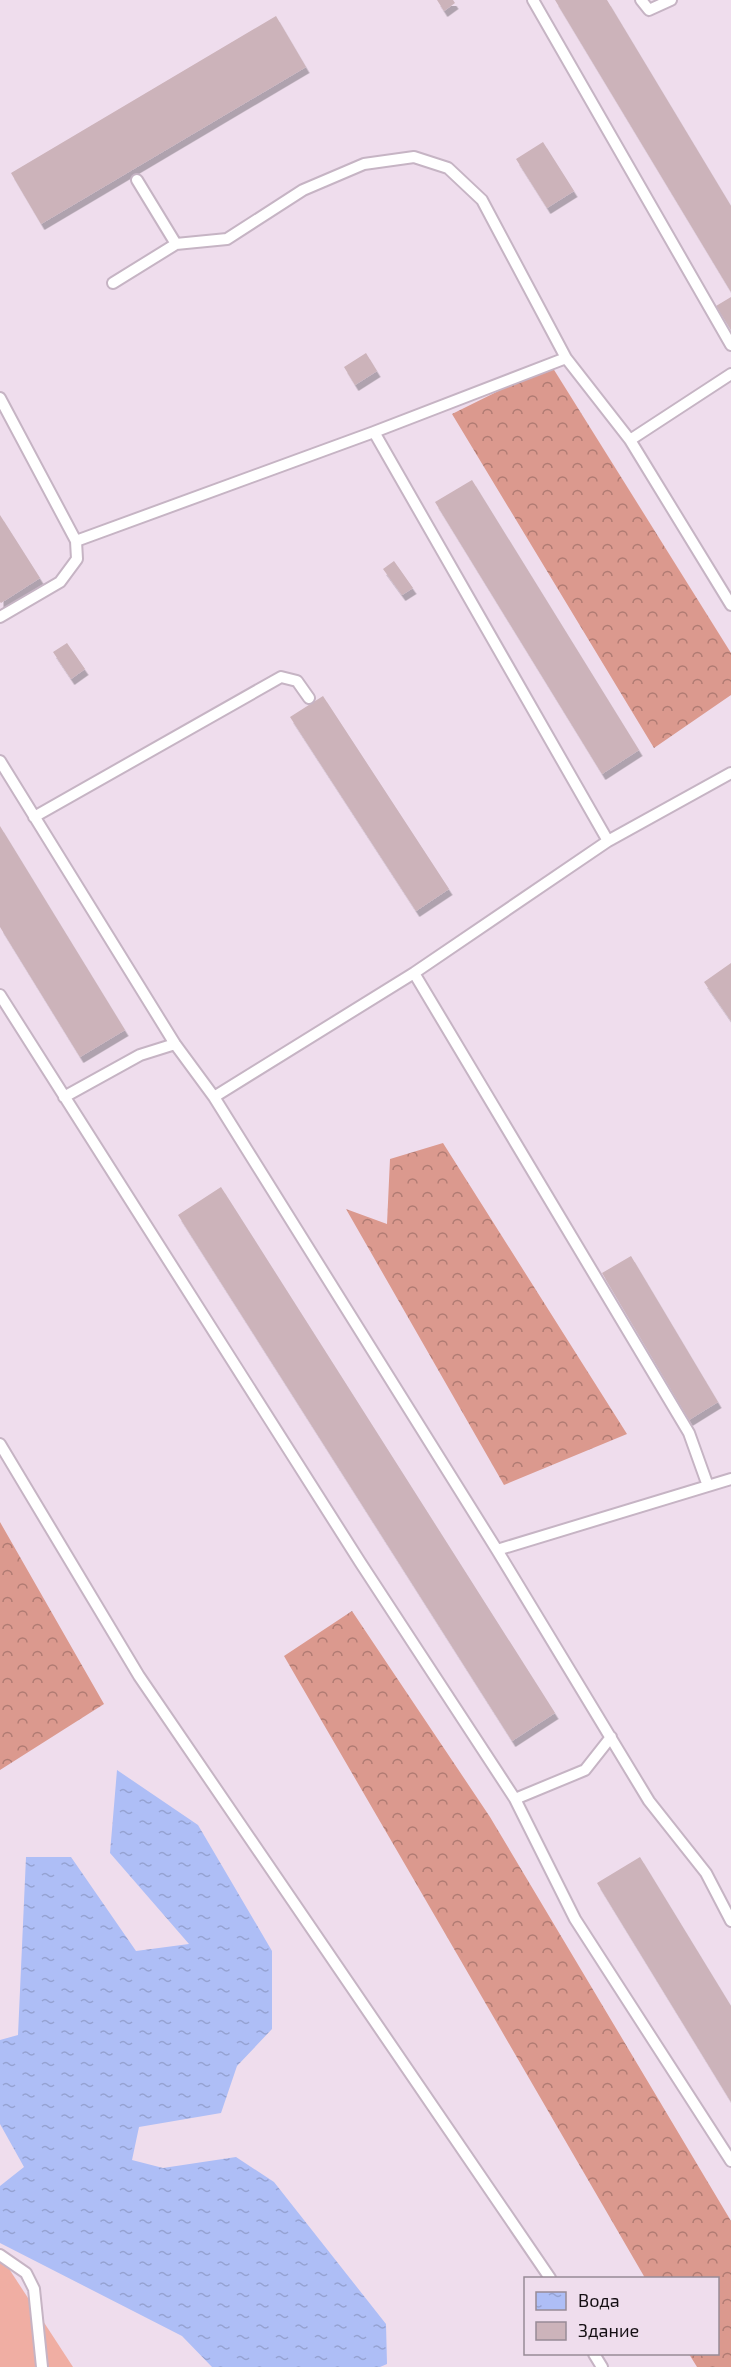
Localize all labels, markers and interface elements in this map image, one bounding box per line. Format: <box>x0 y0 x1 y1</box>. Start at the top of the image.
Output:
legend <box>524 2277 719 2355</box>
text: Вода <box>578 2289 620 2311</box>
text: Здание <box>578 2319 639 2341</box>

